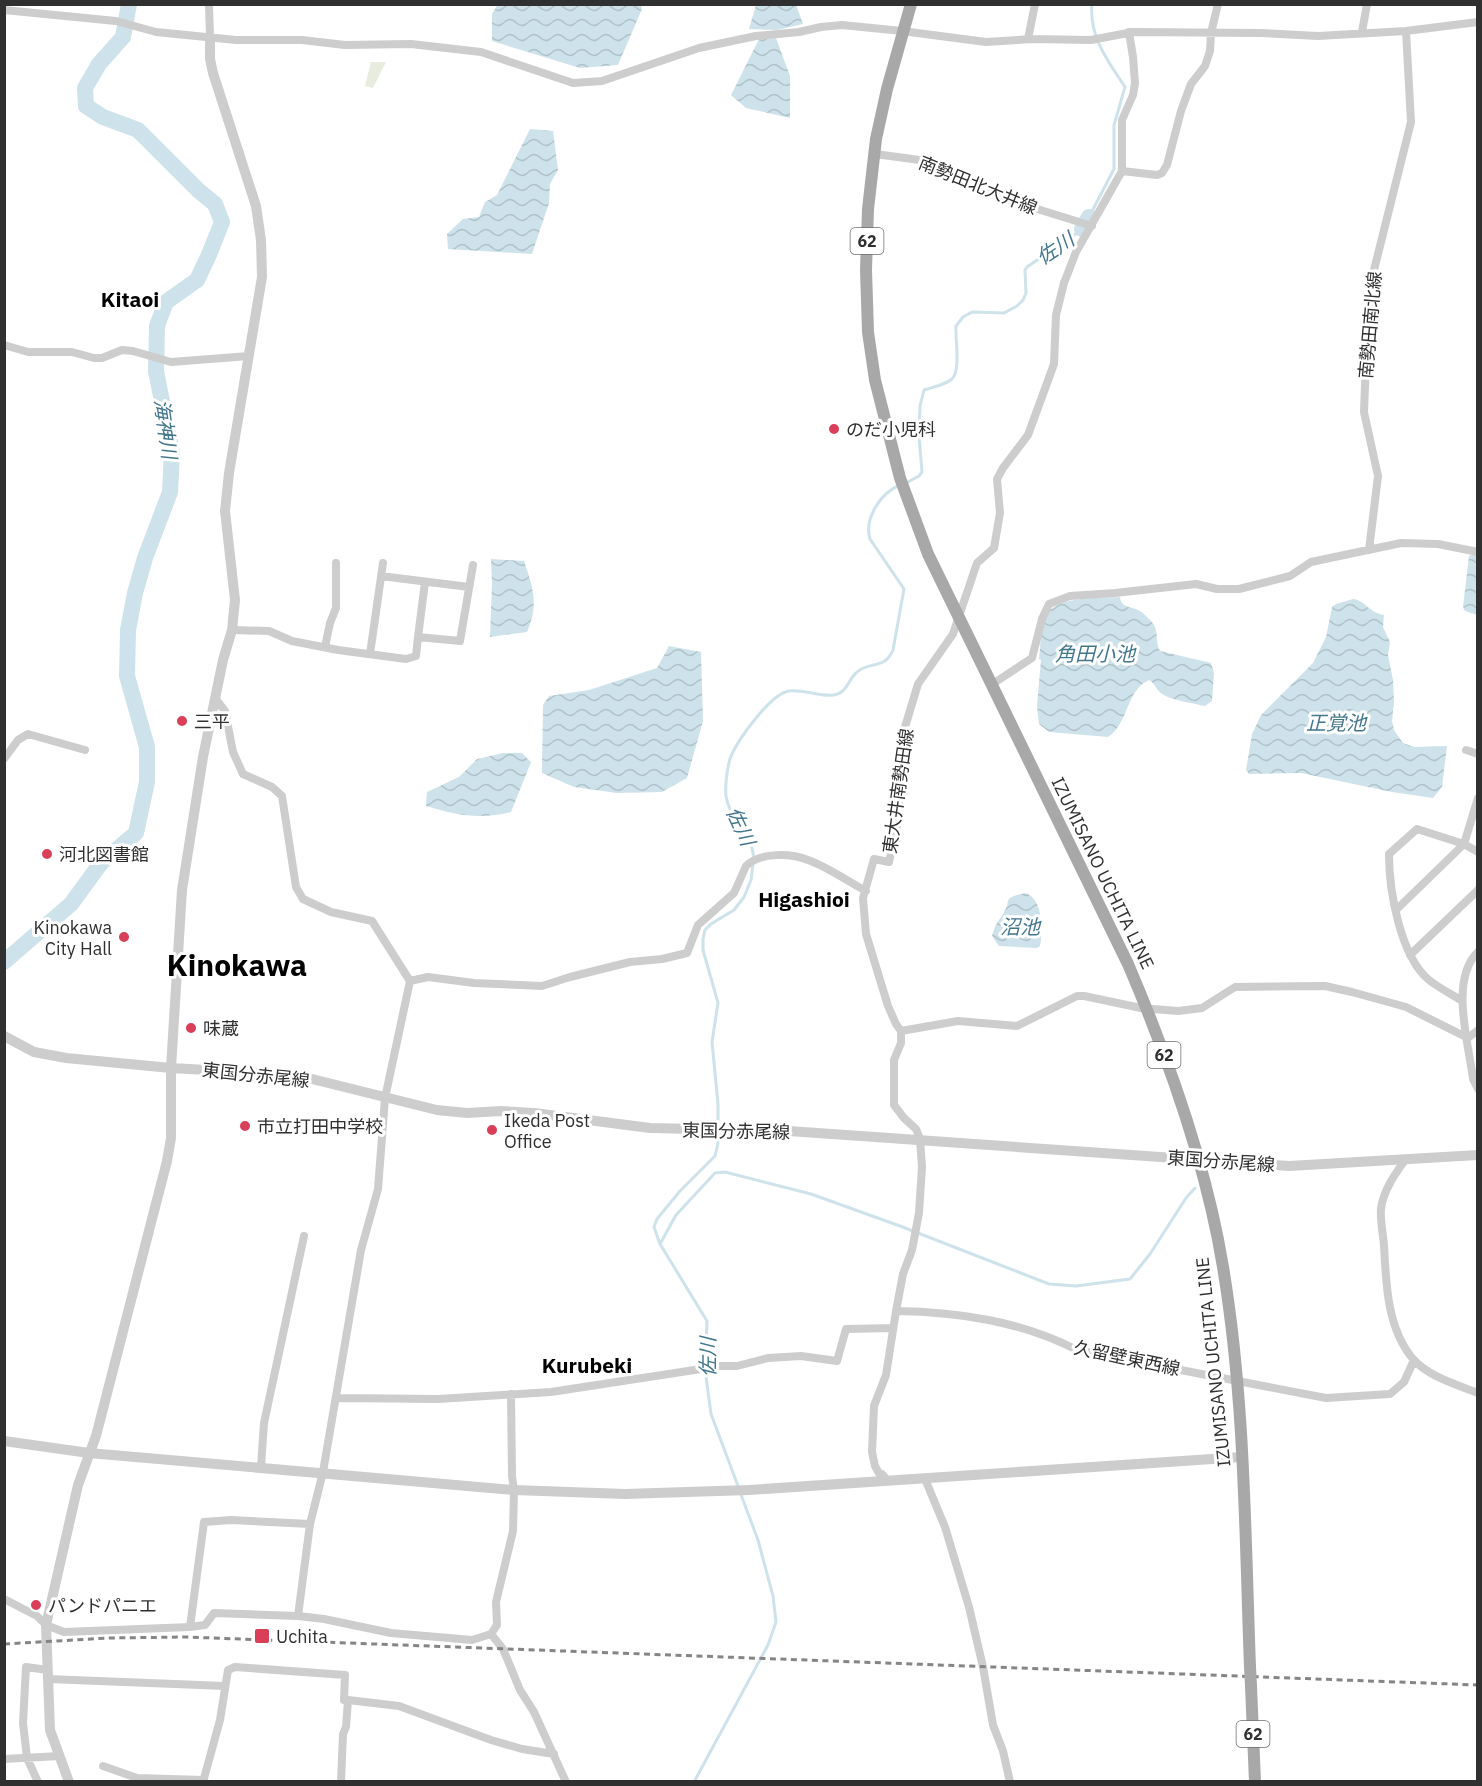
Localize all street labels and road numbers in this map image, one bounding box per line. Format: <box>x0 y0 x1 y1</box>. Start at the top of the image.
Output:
street label: 南勢田北大井線 <box>915 151 1041 219</box>
road number: 62 <box>850 228 884 254</box>
street label: 南勢田南北線 <box>1354 270 1386 380</box>
street label: 東大井南勢田線 <box>878 727 918 855</box>
street label: IZUMISANO UCHITA LINE <box>1046 773 1160 973</box>
road number: 62 <box>1148 1042 1180 1068</box>
street label: 東国分赤尾線 <box>201 1058 311 1092</box>
street label: 東国分赤尾線 <box>682 1119 790 1143</box>
street label: 東国分赤尾線 <box>1166 1146 1276 1176</box>
street label: IZUMISANO UCHITA LINE <box>1191 1256 1235 1468</box>
street label: 久留壁東西線 <box>1072 1336 1182 1380</box>
road number: 62 <box>1236 1721 1270 1747</box>

